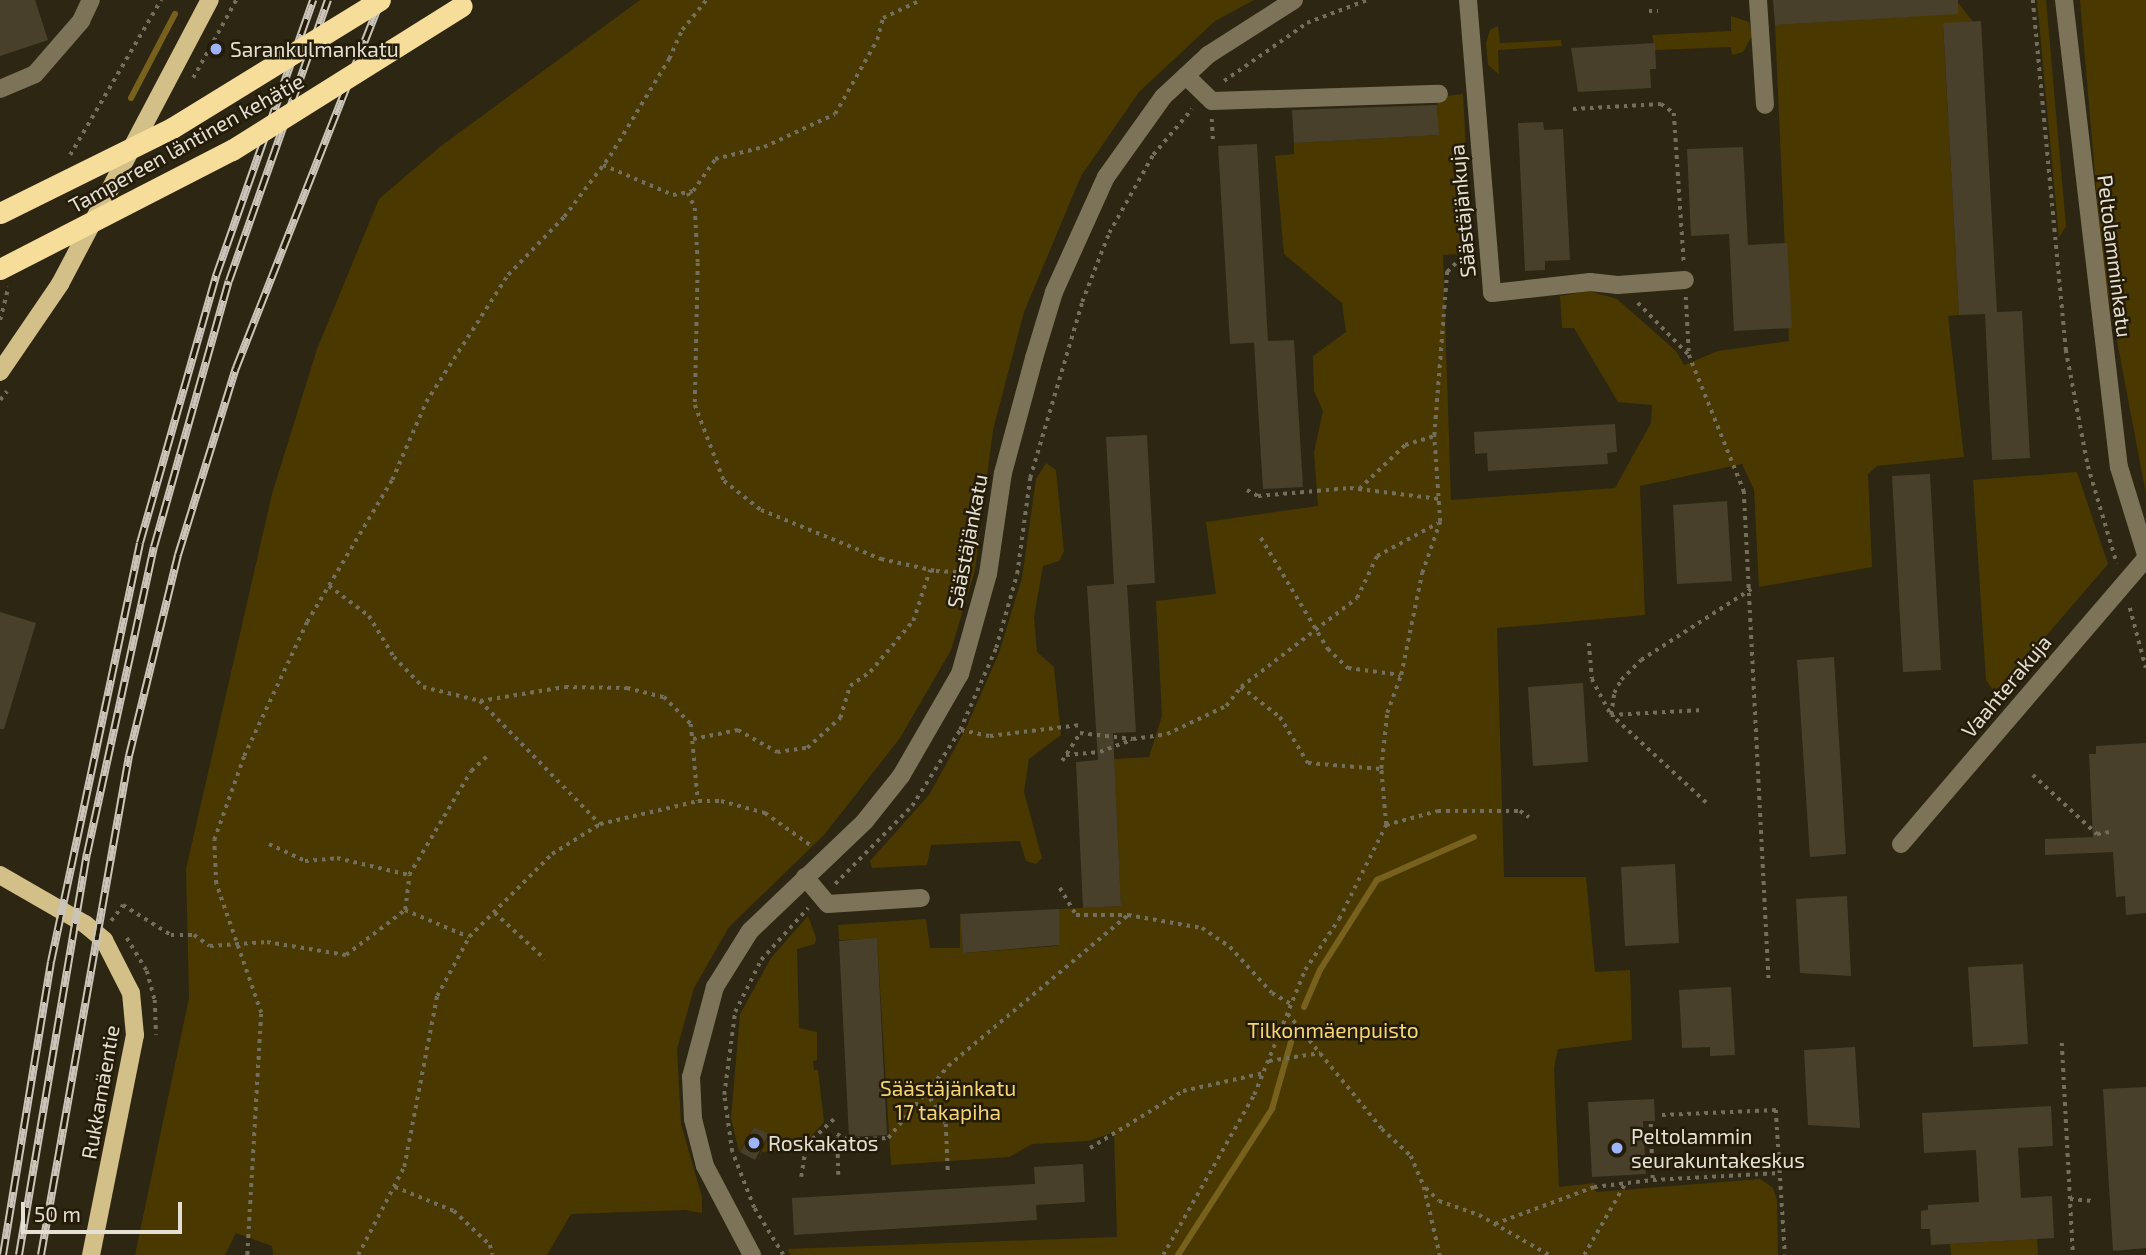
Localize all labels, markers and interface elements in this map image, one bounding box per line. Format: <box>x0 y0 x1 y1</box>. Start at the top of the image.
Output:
place label: Sarankulmankatu <box>230 36 399 62</box>
marker: Sarankulmankatu <box>208 41 224 57</box>
street label: Tampereen läntinen kehätie <box>64 68 308 218</box>
street label: Säästäjänkuja <box>1444 143 1480 279</box>
street label: Peltolamminkatu <box>2093 173 2137 339</box>
street label: Säästäjänkatu <box>942 472 992 610</box>
street label: Vaahterakuja <box>1956 630 2056 742</box>
park label: Tilkonmäenpuisto <box>1247 1017 1419 1043</box>
street label: Rukkamäentie <box>76 1023 124 1161</box>
park label: Säästäjänkatu 17 takapiha <box>880 1075 1016 1125</box>
place label: Peltolammin seurakuntakeskus <box>1631 1123 1805 1173</box>
place label: Roskakatos <box>768 1130 879 1156</box>
marker: Roskakatos <box>746 1135 762 1151</box>
marker: Peltolammin seurakuntakeskus <box>1609 1140 1625 1156</box>
scale bar <box>24 1188 186 1232</box>
text: 50 m <box>34 1201 81 1226</box>

